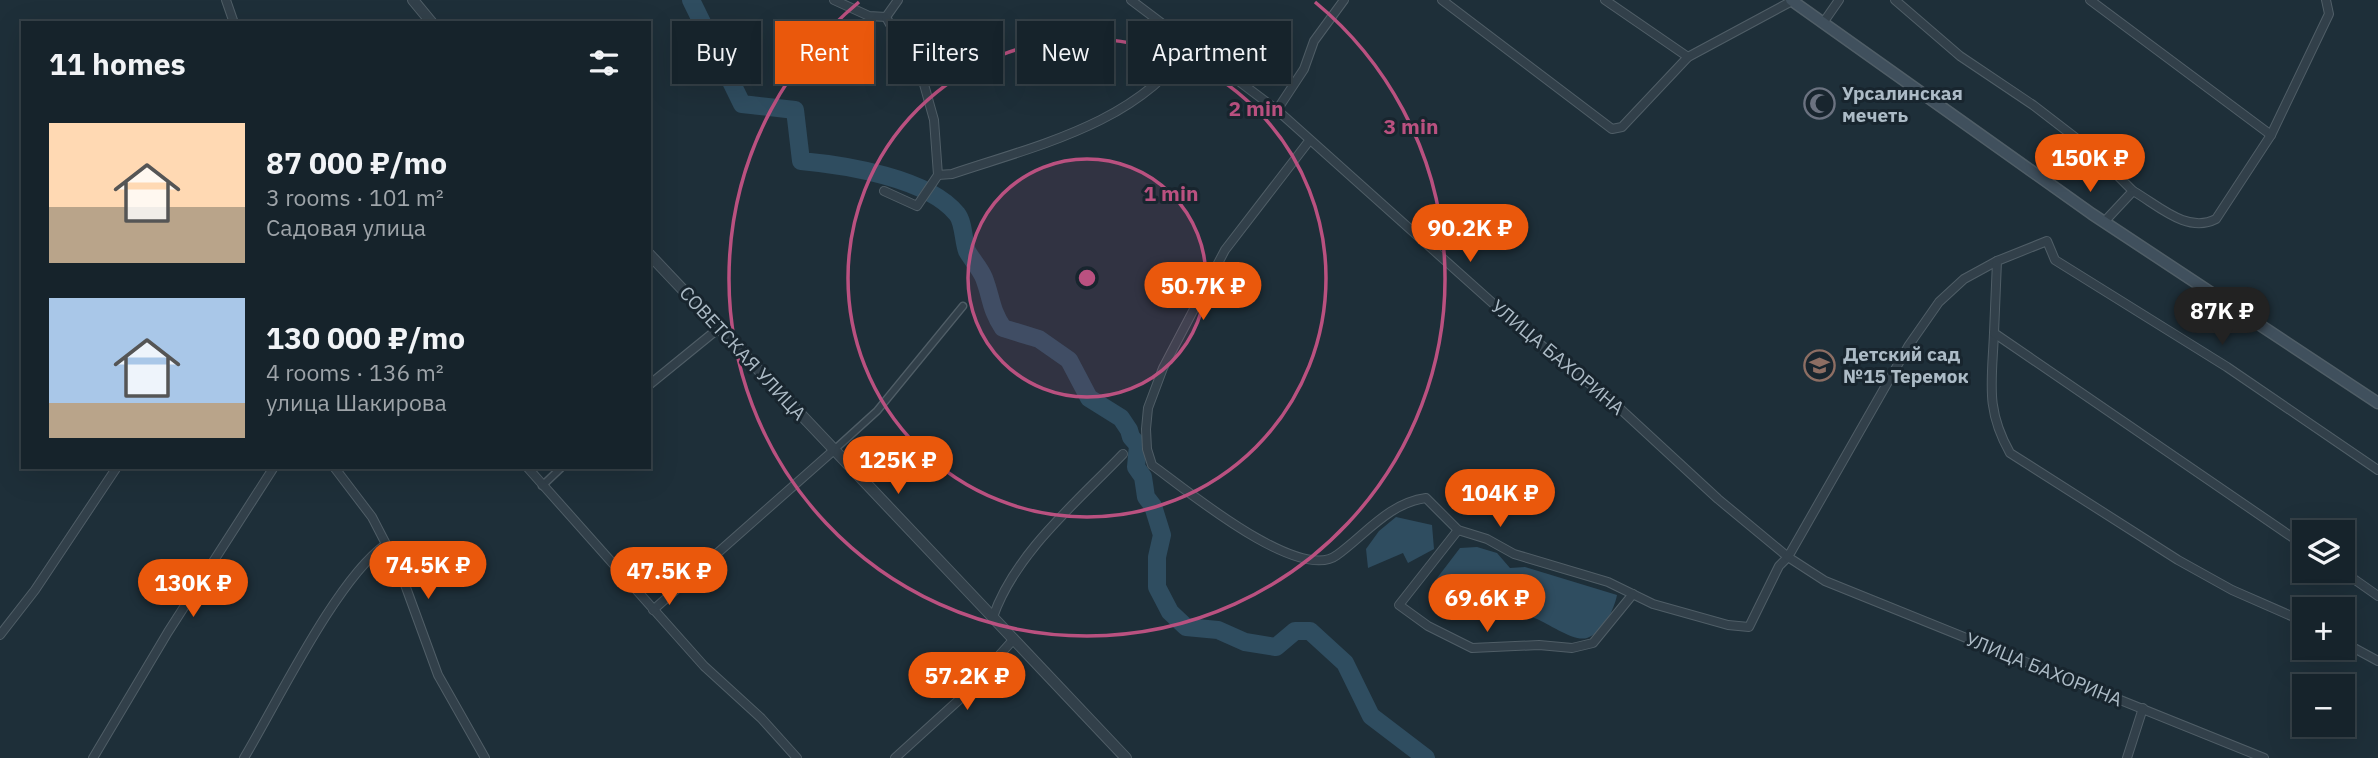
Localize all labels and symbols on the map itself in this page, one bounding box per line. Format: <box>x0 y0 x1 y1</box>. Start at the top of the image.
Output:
place label: Урсалинская мечеть <box>1842 81 1963 127</box>
mosque icon: Урсалинская мечеть <box>1802 87 1836 121</box>
text: 2 min <box>1229 94 1283 122</box>
text: 3 min <box>1384 112 1438 140</box>
pin: 150K ₽ <box>2033 134 2147 194</box>
text: 1 min <box>1144 179 1198 207</box>
pin: 90.2K ₽ <box>1405 204 1535 264</box>
pin: 50.7K ₽ <box>1138 262 1268 322</box>
centre of rings <box>1075 266 1099 290</box>
street label: СОВЕТСКАЯ УЛИЦА <box>675 281 811 425</box>
pin: 87K ₽ <box>2173 288 2271 347</box>
street label: УЛИЦА БАХОРИНА <box>1486 294 1630 420</box>
place label: Детский сад №15 Теремок <box>1843 342 1969 388</box>
school or university icon: Детский сад №15 Теремок <box>1803 348 1837 382</box>
pin: 125K ₽ <box>841 436 955 496</box>
pin: 104K ₽ <box>1443 470 1557 529</box>
pin: 74.5K ₽ <box>363 542 493 601</box>
pin: 47.5K ₽ <box>604 548 734 607</box>
pin: 130K ₽ <box>136 560 250 619</box>
pin: 69.6K ₽ <box>1422 574 1552 634</box>
street label: УЛИЦА БАХОРИНА <box>1962 627 2126 711</box>
pin: 57.2K ₽ <box>902 652 1032 712</box>

